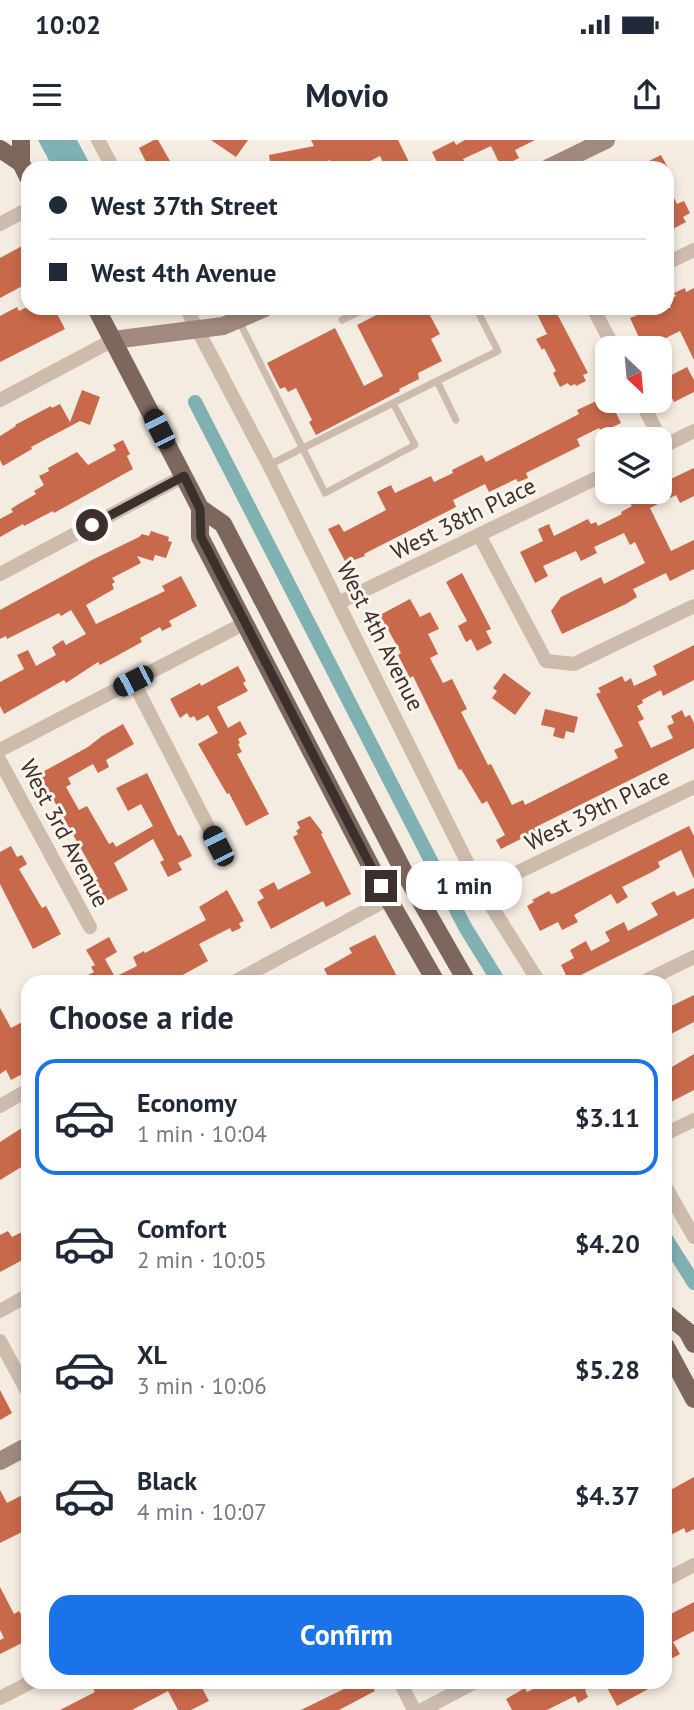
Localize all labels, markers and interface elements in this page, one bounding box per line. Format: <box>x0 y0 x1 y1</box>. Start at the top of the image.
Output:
text: 10:02 <box>35 8 101 41</box>
text: Movio <box>305 74 389 116</box>
icon: menu <box>28 76 66 114</box>
icon: share <box>628 76 666 114</box>
text: West 37th Street <box>91 189 278 222</box>
text: West 4th Avenue <box>91 256 276 289</box>
north arrow <box>595 336 672 413</box>
map controls <box>595 336 672 504</box>
car <box>141 406 178 452</box>
button: layers <box>595 427 672 504</box>
street label: West 38th Place <box>386 470 540 566</box>
route start <box>76 509 108 541</box>
street label: West 4th Avenue <box>331 557 431 715</box>
car <box>110 662 157 700</box>
street label: West 3rd Avenue <box>14 754 116 912</box>
street label: West 39th Place <box>520 761 674 857</box>
car <box>200 823 237 869</box>
callout: 1 min <box>406 862 521 910</box>
route end <box>365 870 397 902</box>
text: 1 min <box>436 871 492 900</box>
text: Choose a ride <box>49 996 234 1038</box>
icon: car <box>53 1086 116 1149</box>
text: Economy <box>137 1086 237 1119</box>
text: $3.11 <box>575 1101 640 1134</box>
text: 1 min · 10:04 <box>137 1119 267 1148</box>
icon: car <box>53 1212 116 1275</box>
text: Comfort <box>137 1212 227 1245</box>
text: $4.20 <box>575 1227 640 1260</box>
text: 2 min · 10:05 <box>137 1245 267 1274</box>
icon: car <box>53 1338 116 1401</box>
text: XL <box>137 1338 167 1371</box>
text: $5.28 <box>575 1353 640 1386</box>
text: 3 min · 10:06 <box>137 1371 267 1400</box>
icon: car <box>53 1464 116 1527</box>
text: Black <box>137 1464 197 1497</box>
text: $4.37 <box>575 1479 640 1512</box>
text: 4 min · 10:07 <box>137 1497 267 1526</box>
button: Confirm <box>49 1595 644 1675</box>

